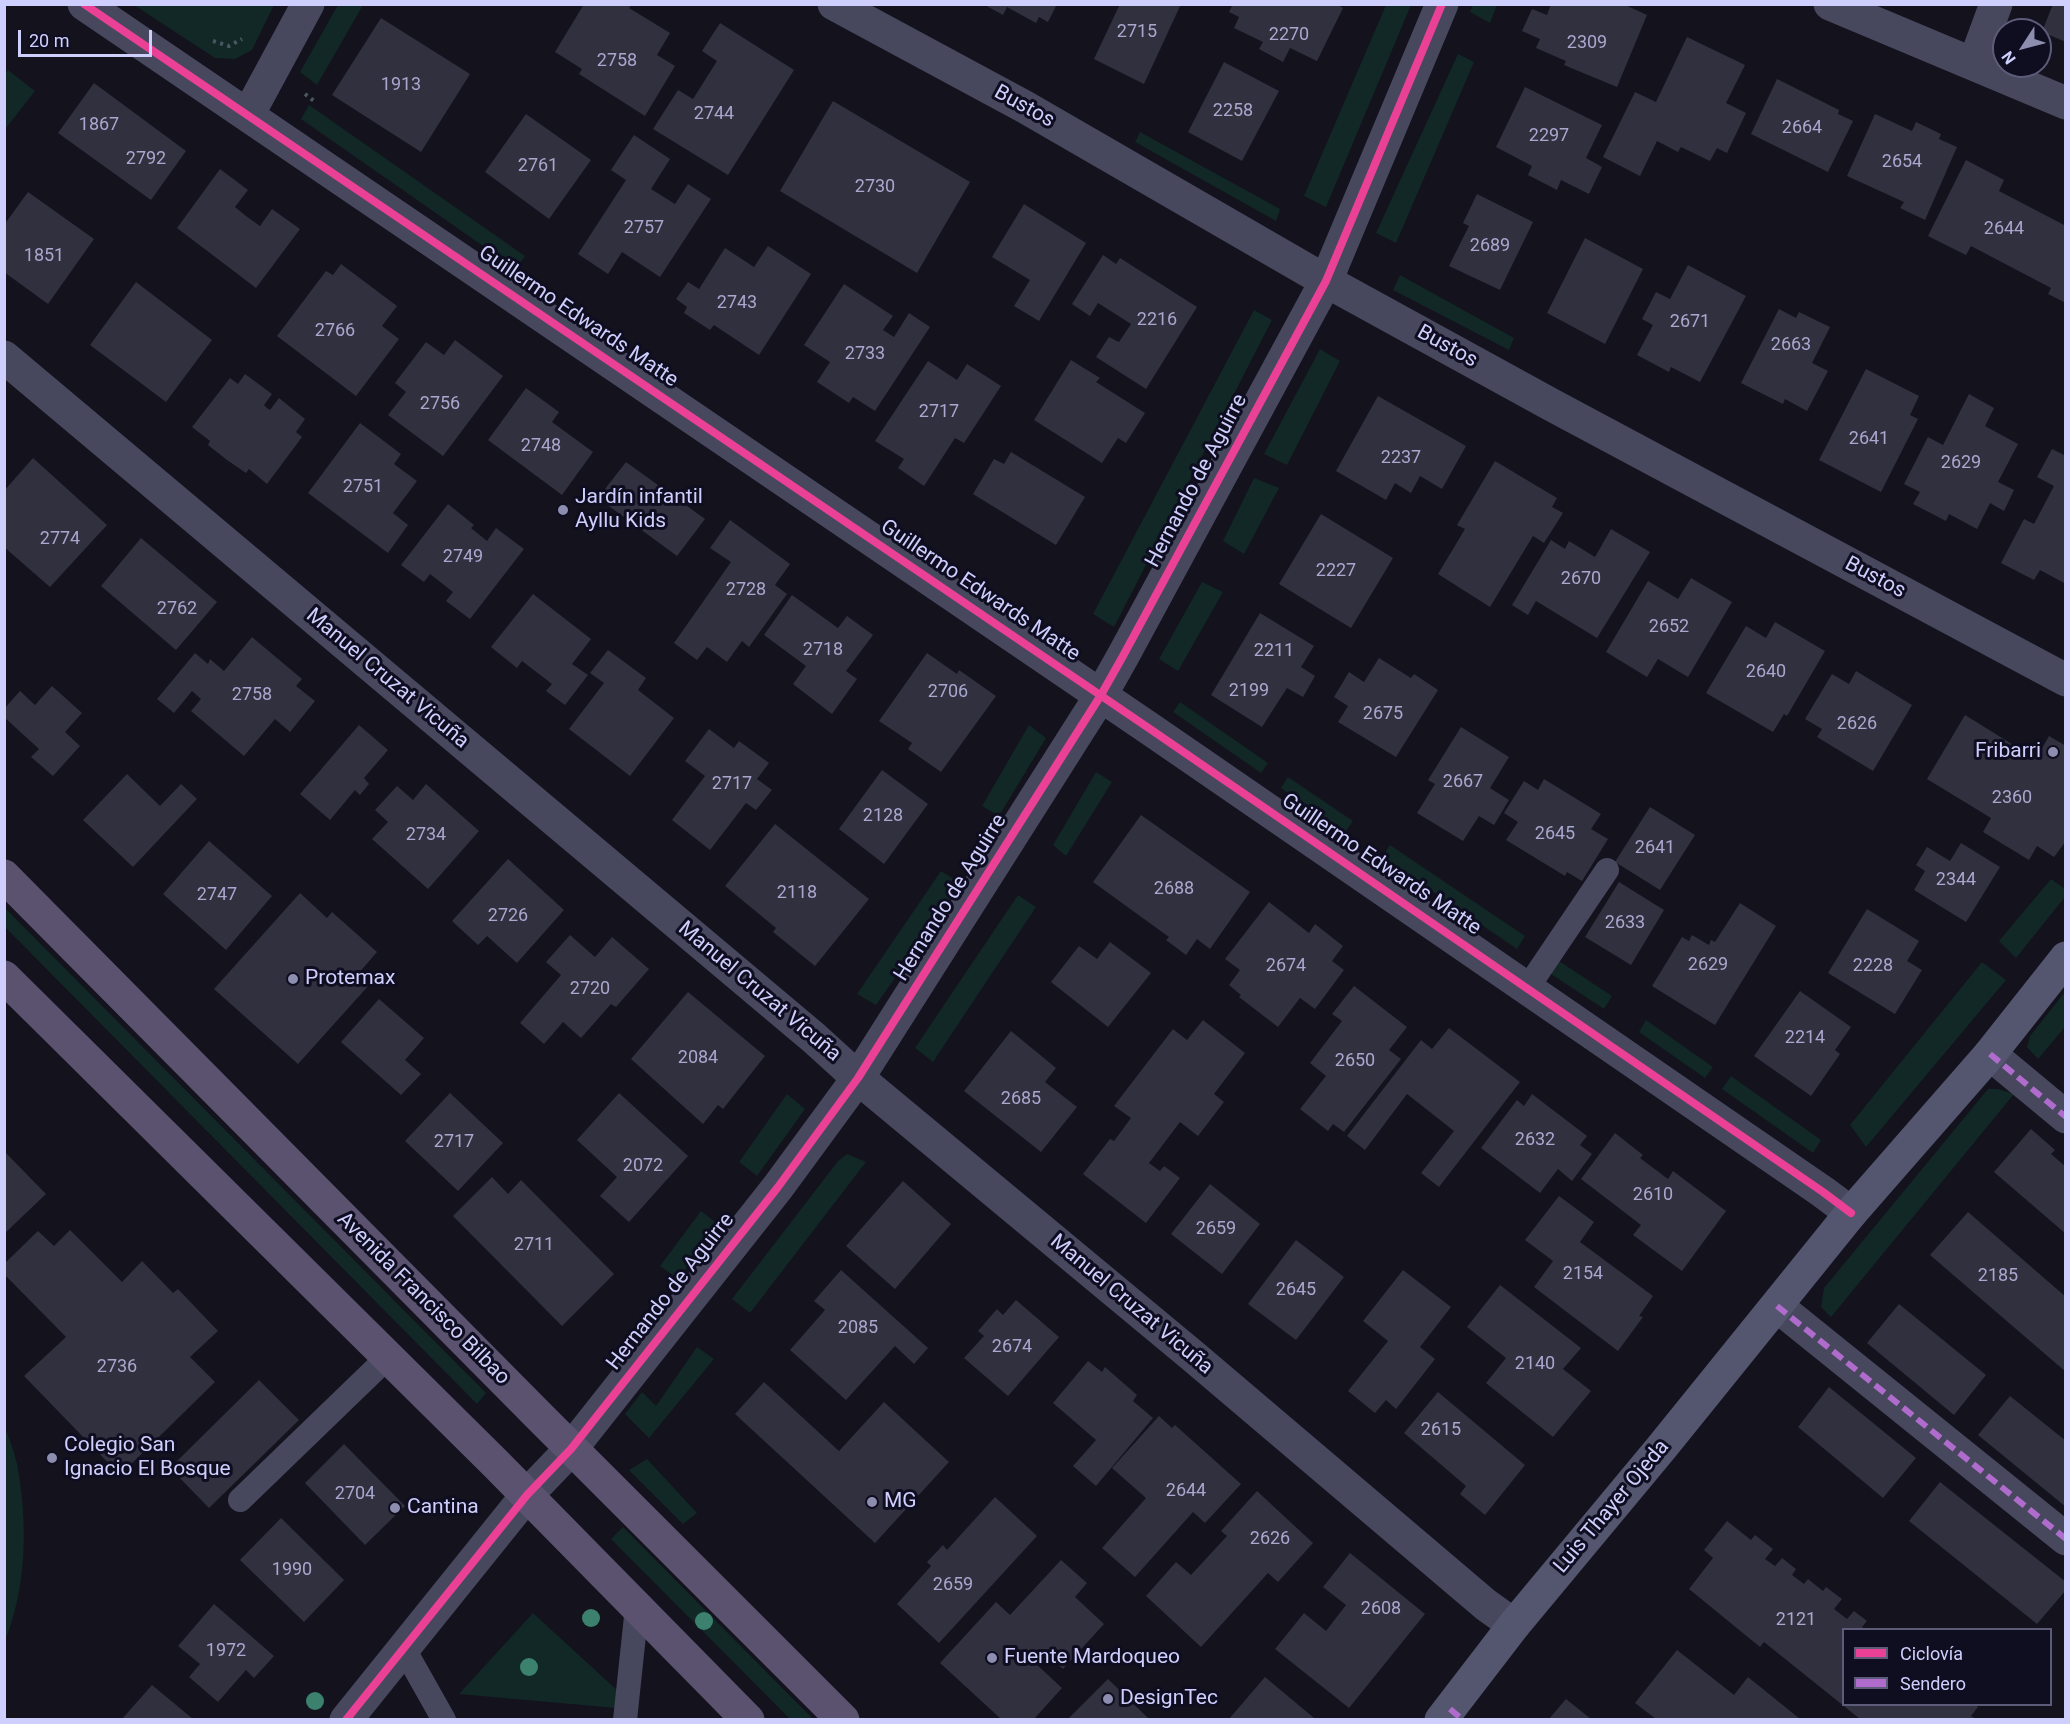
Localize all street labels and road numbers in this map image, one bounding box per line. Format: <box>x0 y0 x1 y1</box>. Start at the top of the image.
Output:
street label: Bustos <box>989 80 1059 134</box>
street label: Guillermo Edwards Matte <box>473 241 683 393</box>
street label: Bustos <box>1412 320 1482 374</box>
street label: Hernando de Aguirre <box>1141 390 1253 572</box>
street label: Guillermo Edwards Matte <box>875 515 1085 667</box>
street label: Bustos <box>1840 552 1910 604</box>
street label: Manuel Cruzat Vicuña <box>300 604 474 754</box>
street label: Guillermo Edwards Matte <box>1276 789 1486 941</box>
street label: Hernando de Aguirre <box>889 810 1013 986</box>
street label: Manuel Cruzat Vicuña <box>672 917 846 1067</box>
street label: Avenida Francisco Bilbao <box>331 1207 515 1391</box>
street label: Hernando de Aguirre <box>602 1208 740 1376</box>
street label: Manuel Cruzat Vicuña <box>1044 1230 1218 1380</box>
street label: Luis Thayer Ojeda <box>1549 1435 1675 1579</box>

